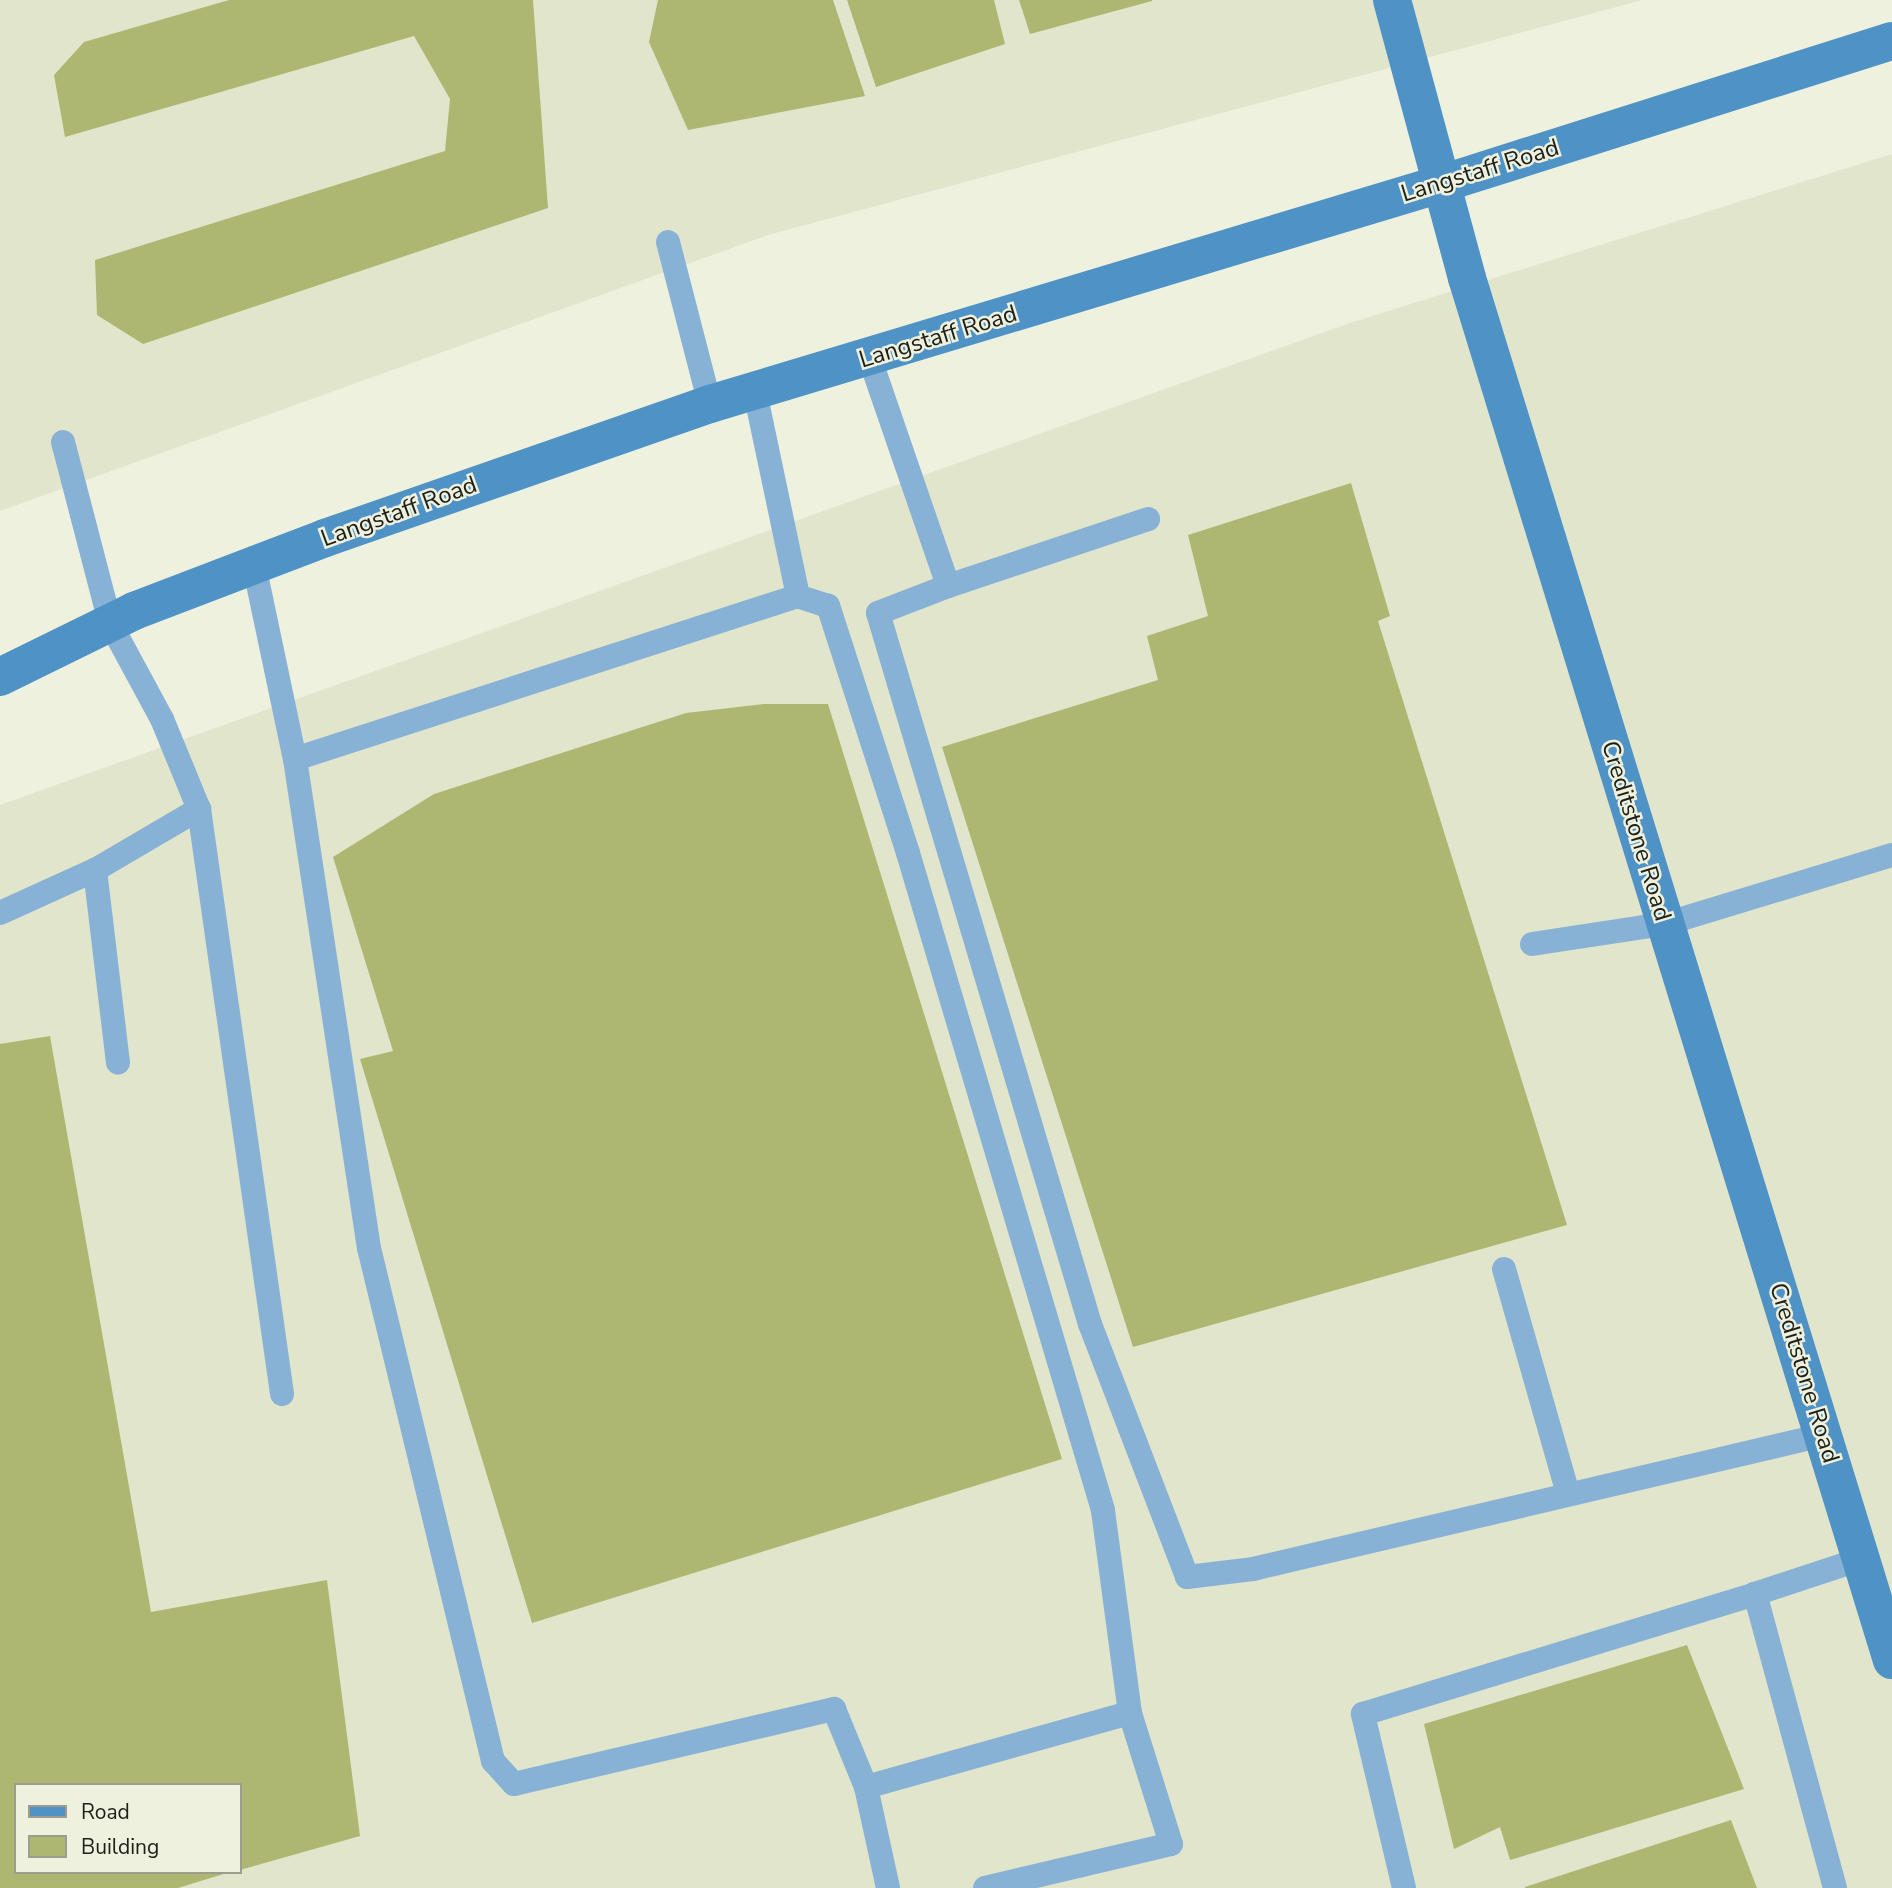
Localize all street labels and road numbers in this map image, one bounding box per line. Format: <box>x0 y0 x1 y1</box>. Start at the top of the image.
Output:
street label: Langstaff Road <box>1398 133 1562 209</box>
street label: Langstaff Road <box>856 299 1020 375</box>
street label: Langstaff Road <box>317 470 481 554</box>
street label: Creditstone Road <box>1595 737 1677 925</box>
street label: Creditstone Road <box>1763 1279 1845 1467</box>

